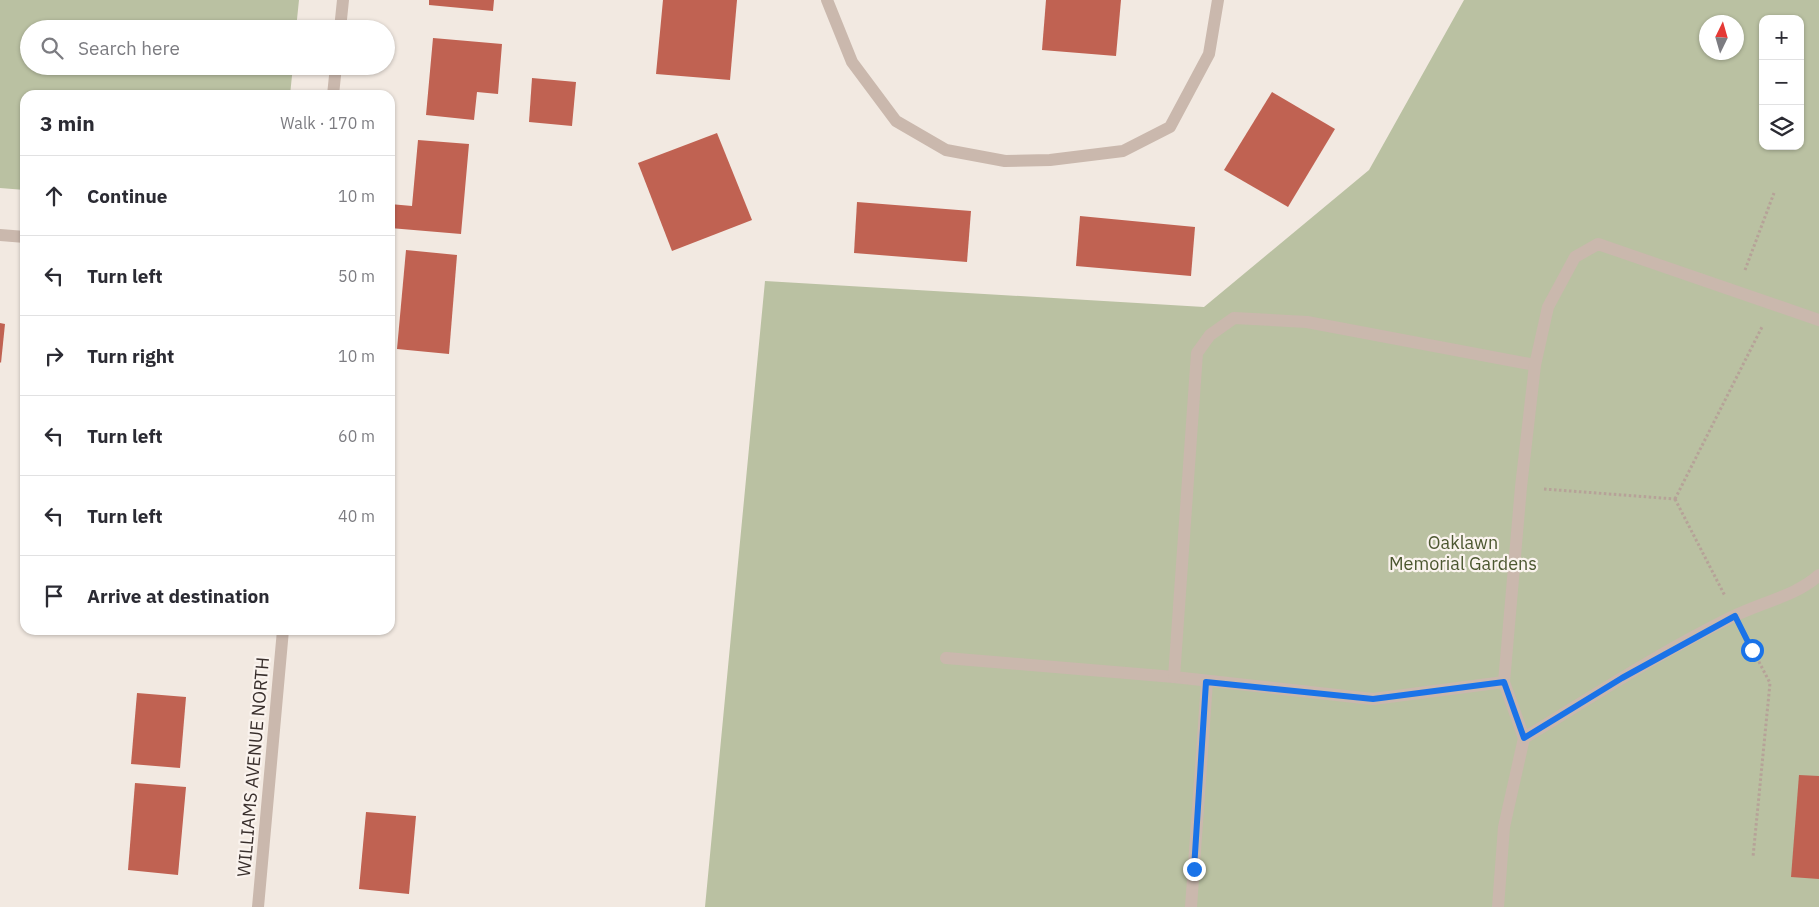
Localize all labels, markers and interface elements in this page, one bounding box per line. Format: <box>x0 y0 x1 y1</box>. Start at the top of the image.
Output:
north arrow <box>1699 15 1744 60</box>
map controls <box>1759 15 1804 150</box>
button: + <box>1759 15 1804 60</box>
search box <box>20 20 395 75</box>
icon: search <box>38 34 66 62</box>
text: Search here <box>78 36 180 60</box>
button: − <box>1759 60 1804 105</box>
button: layers <box>1759 105 1804 150</box>
text: 3 min <box>40 109 95 137</box>
text: Walk · 170 m <box>280 113 375 133</box>
icon: ahead <box>40 182 68 210</box>
text: Continue <box>87 184 167 208</box>
text: 10 m <box>338 186 375 206</box>
icon: left <box>40 262 68 290</box>
text: Turn left <box>87 264 163 288</box>
text: 50 m <box>338 266 375 286</box>
icon: right <box>40 342 68 370</box>
text: Turn right <box>87 344 174 368</box>
text: 10 m <box>338 346 375 366</box>
icon: left <box>40 422 68 450</box>
text: Turn left <box>87 424 163 448</box>
text: 60 m <box>338 426 375 446</box>
icon: left <box>40 502 68 530</box>
text: Turn left <box>87 504 163 528</box>
text: 40 m <box>338 506 375 526</box>
park label: Oaklawn Memorial Gardens <box>1389 531 1537 575</box>
icon: arrive <box>40 582 68 610</box>
text: Arrive at destination <box>87 584 270 608</box>
route start <box>1741 639 1764 662</box>
street label: WILLIAMS AVENUE NORTH <box>232 656 274 878</box>
route end <box>1183 858 1206 881</box>

